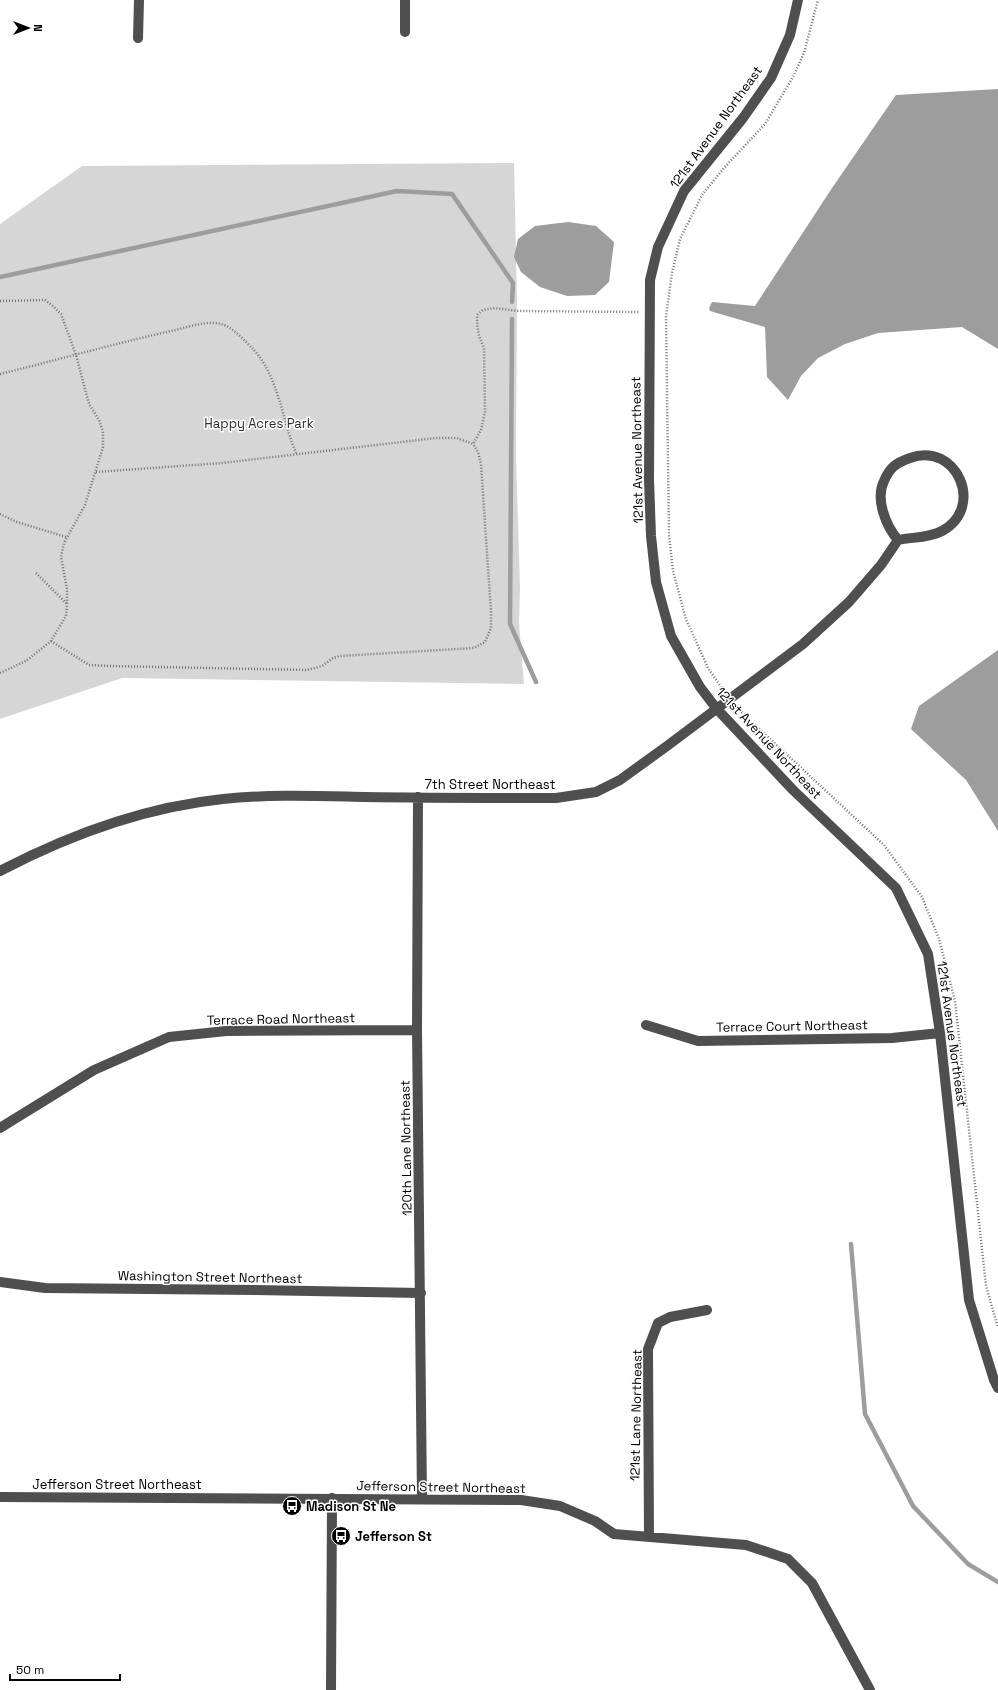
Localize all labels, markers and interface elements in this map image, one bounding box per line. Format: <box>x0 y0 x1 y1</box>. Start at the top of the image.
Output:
north arrow <box>8 8 48 48</box>
text: N <box>31 24 45 32</box>
street label: 121st Avenue Northeast <box>666 62 766 192</box>
street label: 121st Avenue Northeast <box>627 376 647 524</box>
park label: Happy Acres Park <box>204 415 314 432</box>
street label: 121st Avenue Northeast <box>713 683 825 803</box>
street label: 7th Street Northeast <box>424 776 556 793</box>
street label: 121st Avenue Northeast <box>933 960 971 1108</box>
street label: Terrace Road Northeast <box>207 1009 355 1029</box>
street label: Terrace Court Northeast <box>716 1016 868 1036</box>
street label: 120th Lane Northeast <box>396 1080 416 1216</box>
street label: Washington Street Northeast <box>118 1267 302 1287</box>
street label: 121st Lane Northeast <box>626 1349 646 1481</box>
street label: Jefferson Street Northeast <box>32 1476 202 1493</box>
street label: Jefferson Street Northeast <box>356 1477 526 1497</box>
bus stop icon: Madison St Ne <box>281 1495 303 1517</box>
place label: Madison St Ne <box>306 1498 396 1515</box>
bus stop icon: Jefferson St <box>330 1525 352 1547</box>
place label: Jefferson St <box>355 1528 432 1545</box>
scale bar <box>10 1656 120 1682</box>
text: 50 m <box>16 1662 44 1678</box>

